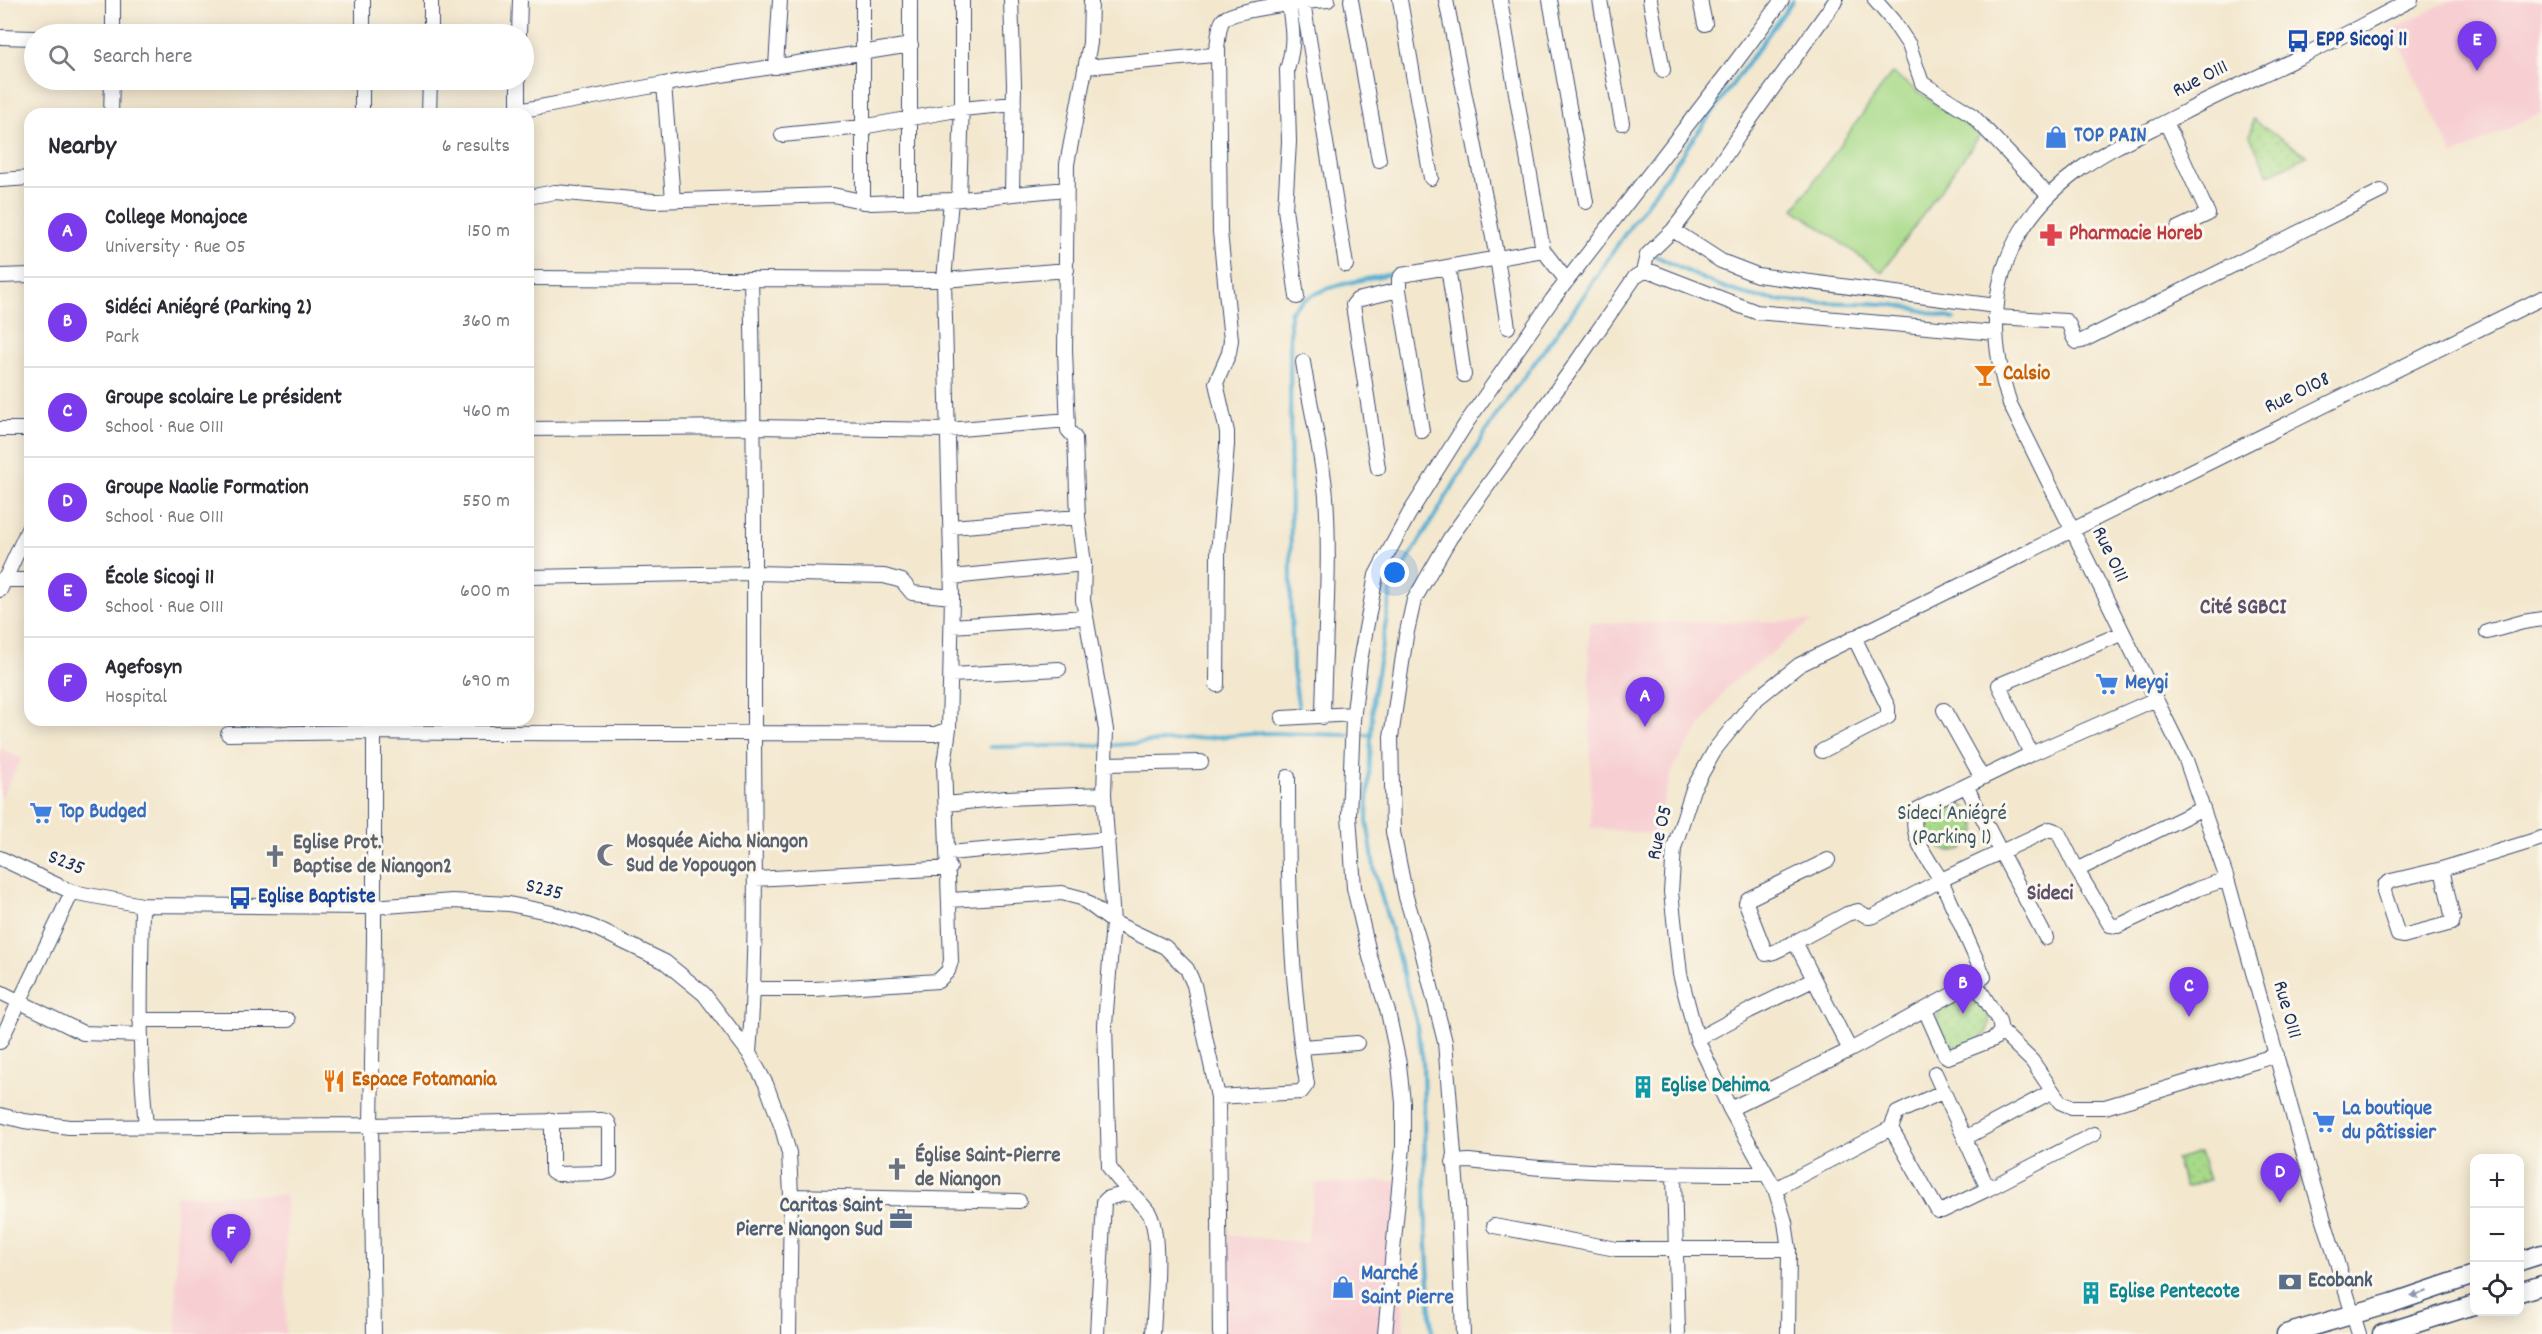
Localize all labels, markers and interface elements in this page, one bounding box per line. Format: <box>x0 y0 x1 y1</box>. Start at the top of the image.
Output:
pin: E <box>2458 22 2496 71</box>
search box <box>24 24 534 90</box>
place label: EPP Sicogi 11 <box>2316 26 2407 56</box>
bus stop icon: EPP Sicogi 11 <box>2285 28 2311 54</box>
icon: search <box>45 41 78 74</box>
text: Search here <box>93 42 192 73</box>
street label: Rue O111 <box>2168 53 2234 107</box>
place label: TOP PAIN <box>2074 122 2147 152</box>
shop icon: TOP PAIN <box>2043 124 2069 150</box>
text: Nearby <box>48 129 116 166</box>
text: 6 results <box>442 133 510 161</box>
text: College Monajoce <box>105 203 247 234</box>
text: A <box>62 218 73 246</box>
text: 150 m <box>467 218 510 246</box>
place label: Pharmacie Horeb <box>2069 220 2203 250</box>
pharmacy icon: Pharmacie Horeb <box>2038 222 2064 248</box>
text: University · Rue O5 <box>105 234 246 262</box>
text: Sidéci Aniégré (Parking 2) <box>105 293 311 324</box>
text: B <box>63 308 72 336</box>
text: 360 m <box>462 308 510 336</box>
text: Park <box>105 324 139 352</box>
place label: Calsio <box>2003 360 2050 390</box>
bar icon: Calsio <box>1972 362 1998 388</box>
street label: Rue O108 <box>2260 365 2336 423</box>
text: Groupe scolaire Le président <box>105 383 342 414</box>
text: C <box>63 398 72 426</box>
text: 460 m <box>463 398 510 426</box>
text: School · Rue O111 <box>105 414 224 442</box>
text: Groupe Naolie Formation <box>105 473 309 504</box>
text: D <box>62 488 73 516</box>
text: 550 m <box>462 488 510 516</box>
text: School · Rue O111 <box>105 504 224 532</box>
street label: Rue O111 <box>2083 522 2135 588</box>
your location <box>1380 558 1409 587</box>
text: École Sicogi 11 <box>105 563 214 594</box>
text: E <box>63 578 72 606</box>
text: 600 m <box>460 578 510 606</box>
district label: Cité SGBCI <box>2200 593 2286 624</box>
text: School · Rue O111 <box>105 594 224 622</box>
text: Agefosyn <box>105 653 182 684</box>
text: F <box>63 668 72 696</box>
text: 690 m <box>462 668 510 696</box>
place label: Meygi <box>2125 669 2168 699</box>
supermarket icon: Meygi <box>2094 671 2120 697</box>
pin: A <box>1626 678 1664 727</box>
text: Hospital <box>105 684 167 712</box>
place label: Top Budged <box>59 798 147 828</box>
supermarket icon: Top Budged <box>28 800 54 826</box>
park label: Sideci Aniégré (Parking 1) <box>1897 800 2007 854</box>
street label: Rue O5 <box>1640 803 1682 863</box>
place label: Mosquée Aicha Niangon Sud de Yopougon <box>626 828 808 882</box>
place label: Eglise Prot. Baptise de Niangon2 <box>293 829 452 883</box>
mosque icon: Mosquée Aicha Niangon Sud de Yopougon <box>595 842 621 868</box>
street label: S235 <box>43 843 89 885</box>
church icon: Eglise Prot. Baptise de Niangon2 <box>262 843 288 869</box>
street label: S235 <box>522 872 566 910</box>
district label: Sideci <box>2027 879 2073 910</box>
place label: Eglise Baptiste <box>258 883 375 913</box>
bus stop icon: Eglise Baptiste <box>227 885 253 911</box>
pin: B <box>1944 964 1982 1014</box>
pin: C <box>2170 968 2208 1017</box>
street label: Rue O111 <box>2263 977 2309 1043</box>
place label: Espace Fotamania <box>352 1066 498 1096</box>
restaurant icon: Espace Fotamania <box>321 1068 347 1094</box>
place label: Eglise Dehima <box>1661 1072 1770 1102</box>
building icon: Eglise Dehima <box>1630 1074 1656 1100</box>
place label: La boutique du pâtissier <box>2342 1095 2437 1149</box>
supermarket icon: La boutique du pâtissier <box>2311 1109 2337 1135</box>
place label: Église Saint-Pierre de Niangon <box>915 1142 1061 1196</box>
pin: D <box>2260 1154 2300 1203</box>
map controls <box>2470 1154 2524 1316</box>
button: + <box>2470 1154 2524 1208</box>
church icon: Église Saint-Pierre de Niangon <box>884 1156 910 1182</box>
place label: Caritas Saint Pierre Niangon Sud <box>736 1192 883 1246</box>
office icon: Caritas Saint Pierre Niangon Sud <box>888 1206 914 1232</box>
button: − <box>2470 1208 2524 1262</box>
pin: F <box>212 1214 250 1264</box>
place label: Marché Saint Pierre <box>1361 1260 1454 1314</box>
button: locate <box>2470 1262 2524 1316</box>
place label: Ecobank <box>2308 1267 2373 1297</box>
bank icon: Ecobank <box>2277 1269 2303 1295</box>
shop icon: Marché Saint Pierre <box>1330 1274 1356 1300</box>
place label: Eglise Pentecote <box>2109 1278 2240 1308</box>
building icon: Eglise Pentecote <box>2078 1280 2104 1306</box>
one-way arrow <box>2410 1290 2428 1299</box>

